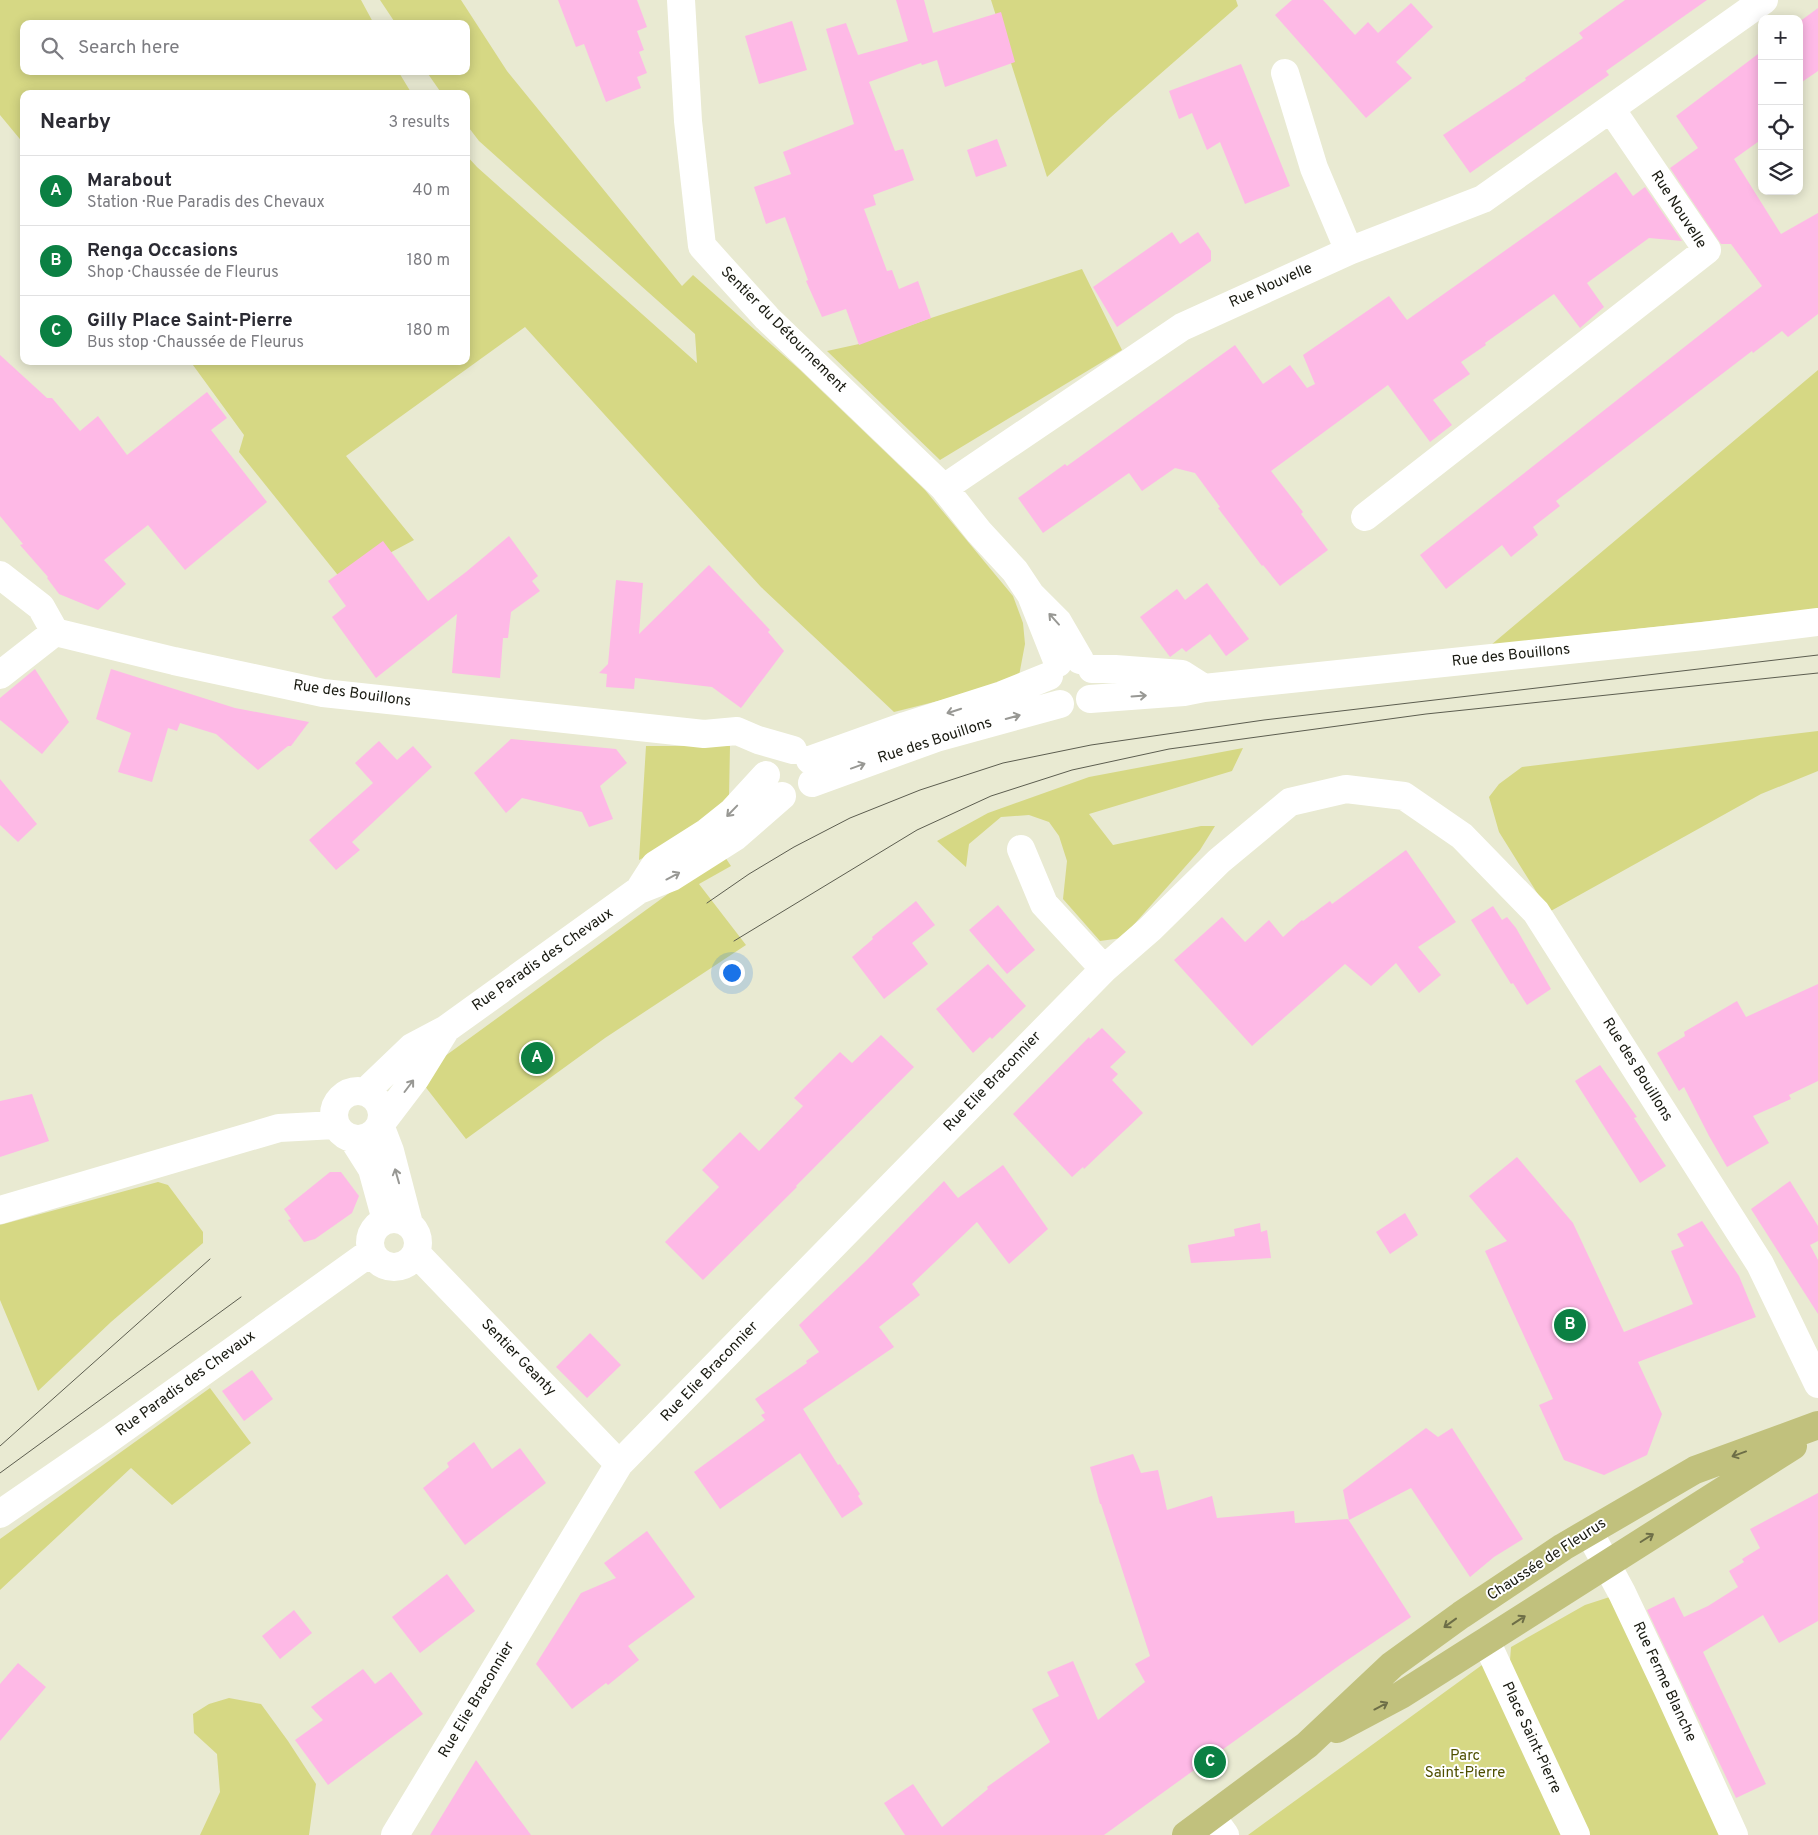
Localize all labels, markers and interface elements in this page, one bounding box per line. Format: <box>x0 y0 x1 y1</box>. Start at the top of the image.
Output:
map controls <box>1758 15 1803 195</box>
button: + <box>1758 15 1803 60</box>
search box <box>20 20 470 75</box>
icon: search <box>38 34 66 62</box>
text: Search here <box>78 36 180 60</box>
button: − <box>1758 60 1803 105</box>
button: locate <box>1758 105 1803 150</box>
text: Nearby <box>40 109 111 136</box>
text: 3 results <box>388 113 450 133</box>
button: layers <box>1758 150 1803 195</box>
street label: Rue Nouvelle <box>1646 168 1710 252</box>
text: Marabout <box>87 169 172 193</box>
text: A <box>50 181 62 201</box>
text: 40 m <box>412 181 450 201</box>
text: Station · Rue Paradis des Chevaux <box>87 193 325 213</box>
text: Renga Occasions <box>87 239 238 263</box>
text: B <box>50 251 62 271</box>
text: 180 m <box>407 251 450 271</box>
street label: Rue Nouvelle <box>1227 259 1315 313</box>
text: Shop · Chaussée de Fleurus <box>87 263 279 283</box>
street label: Sentier du Détournement <box>716 263 850 397</box>
text: Gilly Place Saint-Pierre <box>87 309 293 333</box>
text: C <box>51 321 61 341</box>
text: 180 m <box>407 321 450 341</box>
text: Bus stop · Chaussée de Fleurus <box>87 333 304 353</box>
one-way arrow <box>1048 612 1060 625</box>
street label: Rue des Bouillons <box>1451 640 1571 672</box>
street label: Rue des Bouillons <box>292 676 412 712</box>
one-way arrow <box>1130 691 1146 700</box>
one-way arrow <box>946 706 962 716</box>
one-way arrow <box>1004 711 1020 721</box>
street label: Rue des Bouillons <box>876 714 994 768</box>
one-way arrow <box>850 761 865 770</box>
one-way arrow <box>726 804 738 817</box>
one-way arrow <box>666 871 681 881</box>
street label: Rue Paradis des Chevaux <box>469 904 617 1016</box>
your location <box>719 960 745 986</box>
street label: Rue des Bouillons <box>1597 1015 1677 1125</box>
street label: Rue Elie Braconnier <box>940 1028 1046 1136</box>
pin: A <box>521 1039 553 1077</box>
one-way arrow <box>404 1080 415 1093</box>
one-way arrow <box>392 1169 402 1185</box>
pin: B <box>1554 1306 1586 1344</box>
street label: Sentier Geanty <box>476 1315 560 1401</box>
street label: Rue Elie Braconnier <box>657 1318 763 1426</box>
street label: Rue Paradis des Chevaux <box>112 1327 260 1441</box>
one-way arrow <box>1732 1450 1748 1459</box>
street label: Chaussée de Fleurus <box>1484 1514 1610 1606</box>
one-way arrow <box>1639 1533 1653 1543</box>
one-way arrow <box>1512 1615 1526 1625</box>
one-way arrow <box>1444 1618 1457 1629</box>
street label: Rue Ferme Blanche <box>1628 1619 1700 1745</box>
street label: Rue Elie Braconnier <box>435 1638 519 1762</box>
street label: Place Saint-Pierre <box>1497 1679 1565 1797</box>
one-way arrow <box>1374 1701 1389 1711</box>
pin: C <box>1194 1743 1226 1781</box>
park label: Parc Saint-Pierre <box>1425 1747 1505 1783</box>

